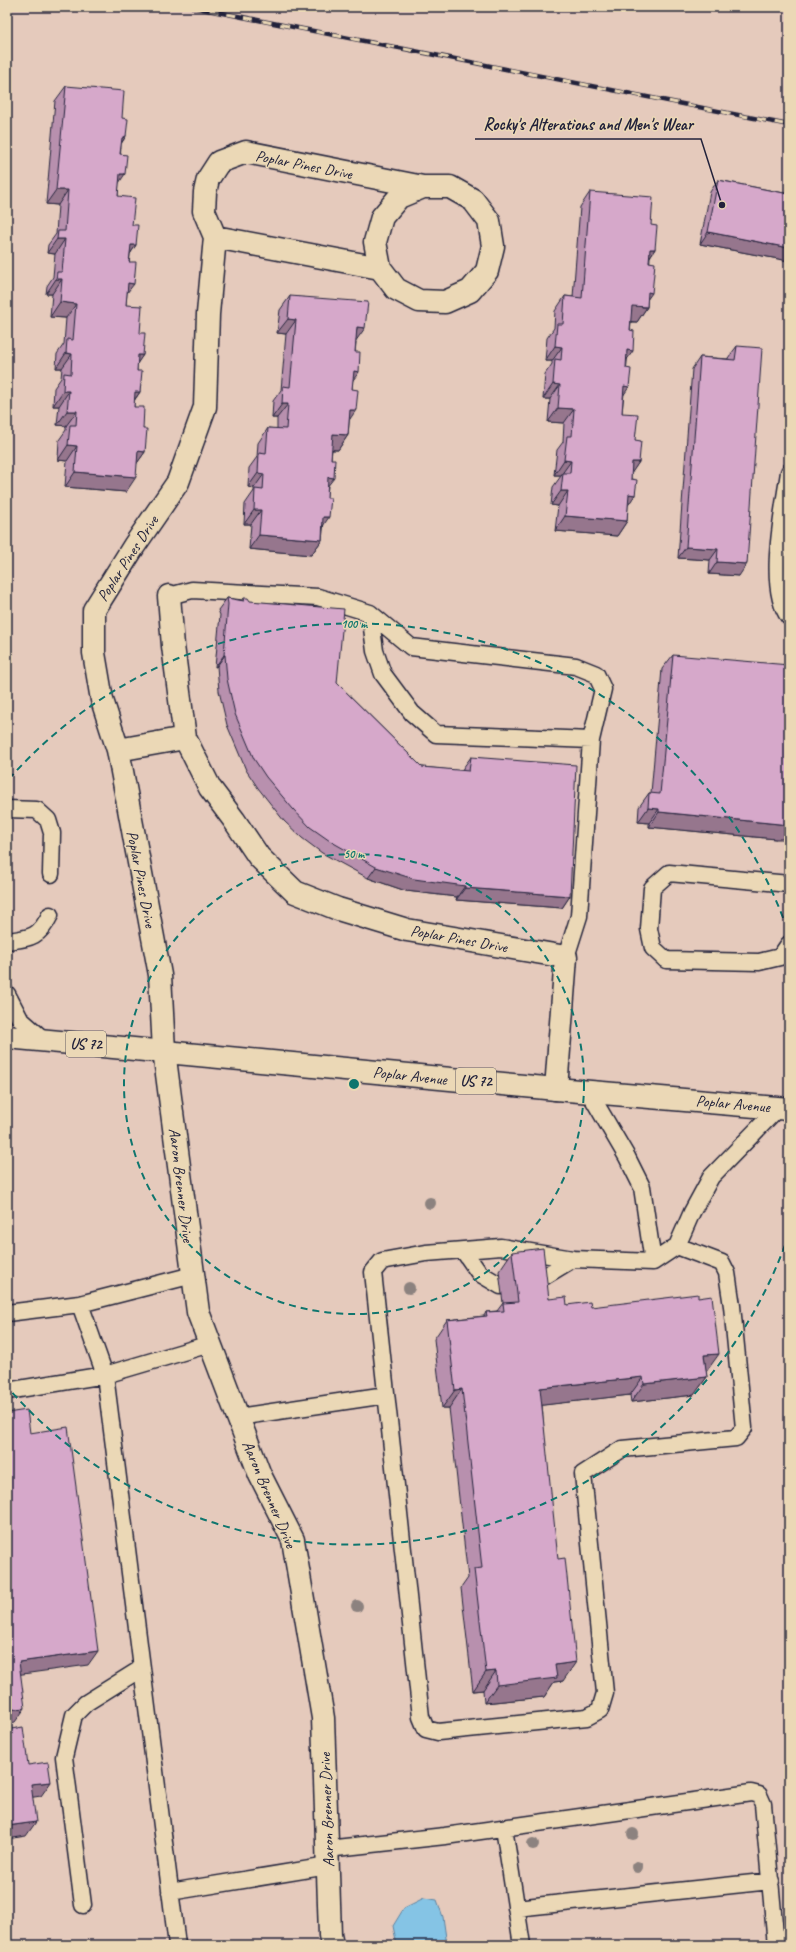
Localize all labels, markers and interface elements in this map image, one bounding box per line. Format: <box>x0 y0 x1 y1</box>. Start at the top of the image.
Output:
callout: Rocky's Alterations and Men's Wear <box>475 110 701 139</box>
text: Rocky's Alterations and Men's Wear <box>483 114 695 135</box>
street label: Poplar Pines Drive <box>254 146 356 184</box>
street label: Poplar Pines Drive <box>93 510 164 605</box>
text: 100 m <box>341 616 368 632</box>
street label: Poplar Pines Drive <box>122 829 161 931</box>
text: 50 m <box>344 846 365 862</box>
street label: Poplar Pines Drive <box>409 921 511 958</box>
road number: US 72 <box>66 1031 106 1057</box>
street label: Poplar Avenue <box>372 1062 450 1090</box>
road number: US 72 <box>456 1068 496 1094</box>
centre of rings <box>347 1077 361 1091</box>
street label: Poplar Avenue <box>695 1091 773 1117</box>
street label: Aaron Brenner Drive <box>164 1127 198 1245</box>
street label: Aaron Brenner Drive <box>237 1438 301 1553</box>
street label: Aaron Brenner Drive <box>315 1751 339 1868</box>

